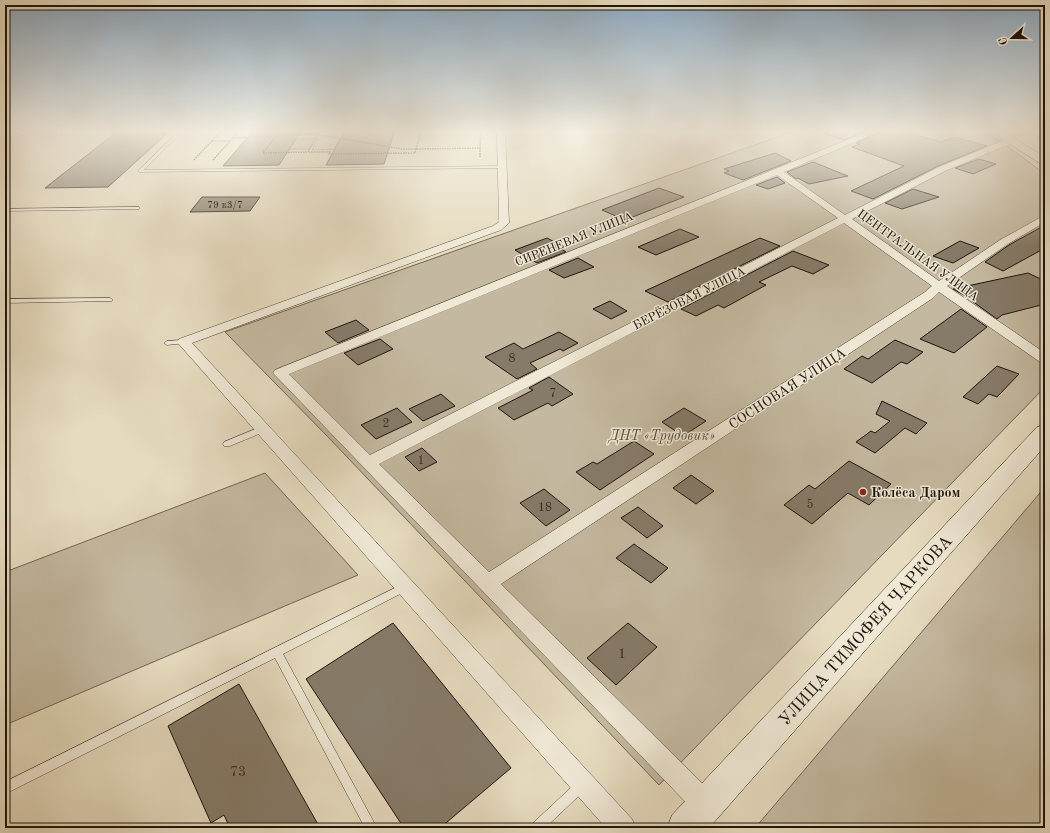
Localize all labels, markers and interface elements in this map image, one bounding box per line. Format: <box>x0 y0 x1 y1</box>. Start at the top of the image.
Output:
north arrow <box>992 18 1032 58</box>
text: С <box>998 36 1011 46</box>
house number: 79 к3/7 <box>207 200 243 210</box>
street label: ЦЕНТРАЛЬНАЯ УЛИЦА <box>855 208 980 304</box>
street label: СИРЕНЕВАЯ УЛИЦА <box>514 211 635 269</box>
street label: БЕРЁЗОВАЯ УЛИЦА <box>630 262 747 332</box>
street label: СОСНОВАЯ УЛИЦА <box>726 346 849 432</box>
house number: 8 <box>509 353 516 365</box>
house number: 7 <box>550 388 556 400</box>
house number: 2 <box>383 418 389 430</box>
park label: ДНТ «Трудовик» <box>607 429 715 444</box>
house number: 1 <box>418 455 424 467</box>
place label: Колёса Даром <box>871 486 961 500</box>
marker: Колёса Даром <box>858 487 868 497</box>
house number: 5 <box>807 498 814 511</box>
house number: 18 <box>538 502 552 514</box>
street label: УЛИЦА ТИМОФЕЯ ЧАРКОВА <box>776 533 956 729</box>
house number: 1 <box>618 647 626 661</box>
house number: 73 <box>230 765 246 779</box>

